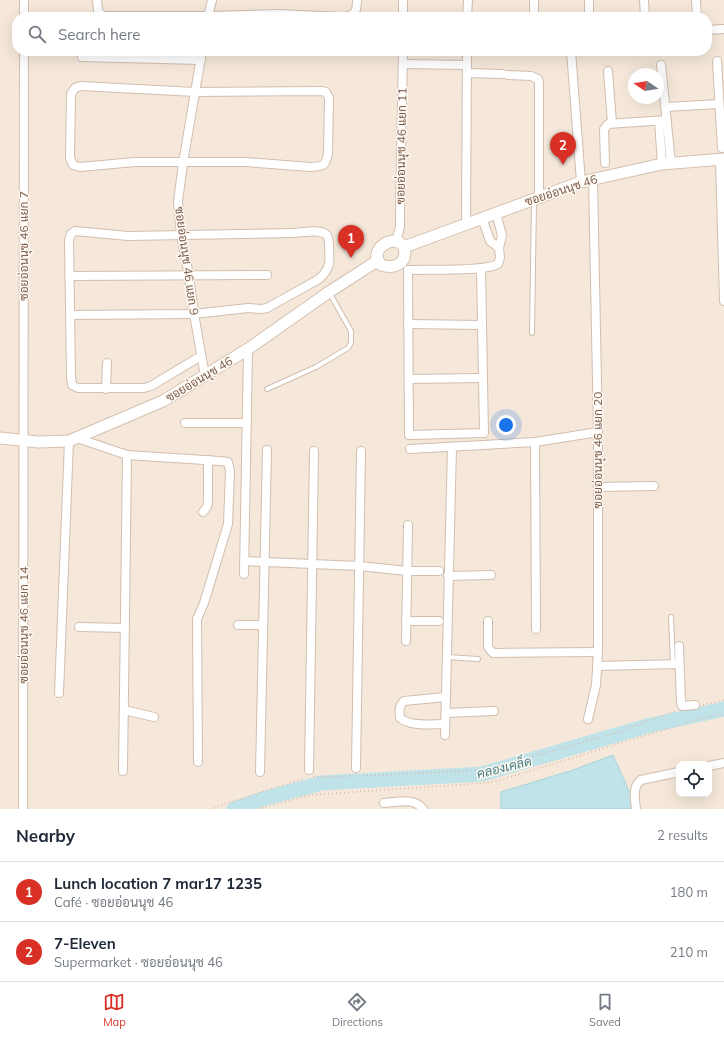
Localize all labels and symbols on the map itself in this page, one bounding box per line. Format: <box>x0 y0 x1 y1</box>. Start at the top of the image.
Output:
north arrow <box>628 68 664 104</box>
street label: ซอยอ่อนนุช 46 แยก 11 <box>392 87 412 205</box>
pin: 2 <box>550 132 576 165</box>
street label: ซอยอ่อนนุช 46 <box>523 171 600 211</box>
street label: ซอยอ่อนนุช 46 แยก 7 <box>16 191 33 301</box>
street label: ซอยอ่อนนุช 46 แยก 9 <box>170 206 202 317</box>
pin: 1 <box>338 225 364 258</box>
street label: ซอยอ่อนนุช 46 <box>163 353 236 407</box>
street label: ซอยอ่อนนุช 46 แยก 20 <box>590 392 607 508</box>
your location <box>496 415 516 435</box>
street label: ซอยอ่อนนุช 46 แยก 14 <box>16 567 33 683</box>
water label: คลองเคล็ด <box>475 751 533 782</box>

